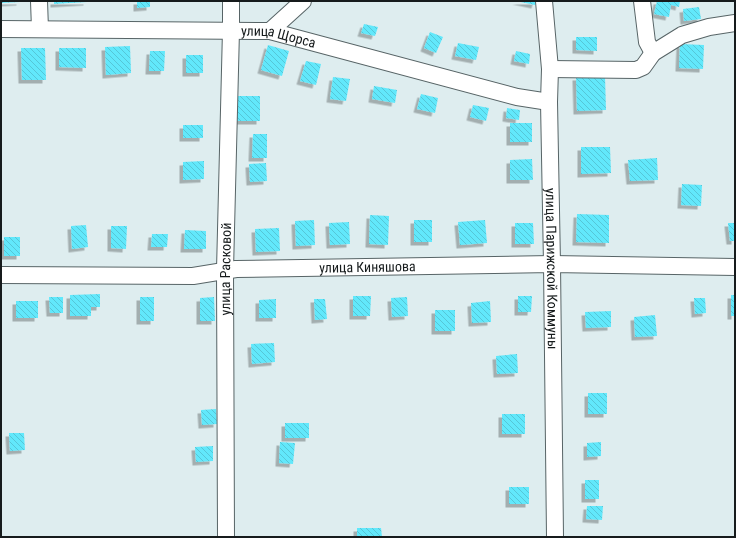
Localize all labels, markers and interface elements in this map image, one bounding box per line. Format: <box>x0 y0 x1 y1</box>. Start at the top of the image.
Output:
street label: улица Щорса <box>241 23 317 51</box>
street label: улица Парижской Коммуны <box>543 188 561 350</box>
street label: улица Расковой <box>217 222 234 315</box>
street label: улица Киняшова <box>319 258 416 276</box>

